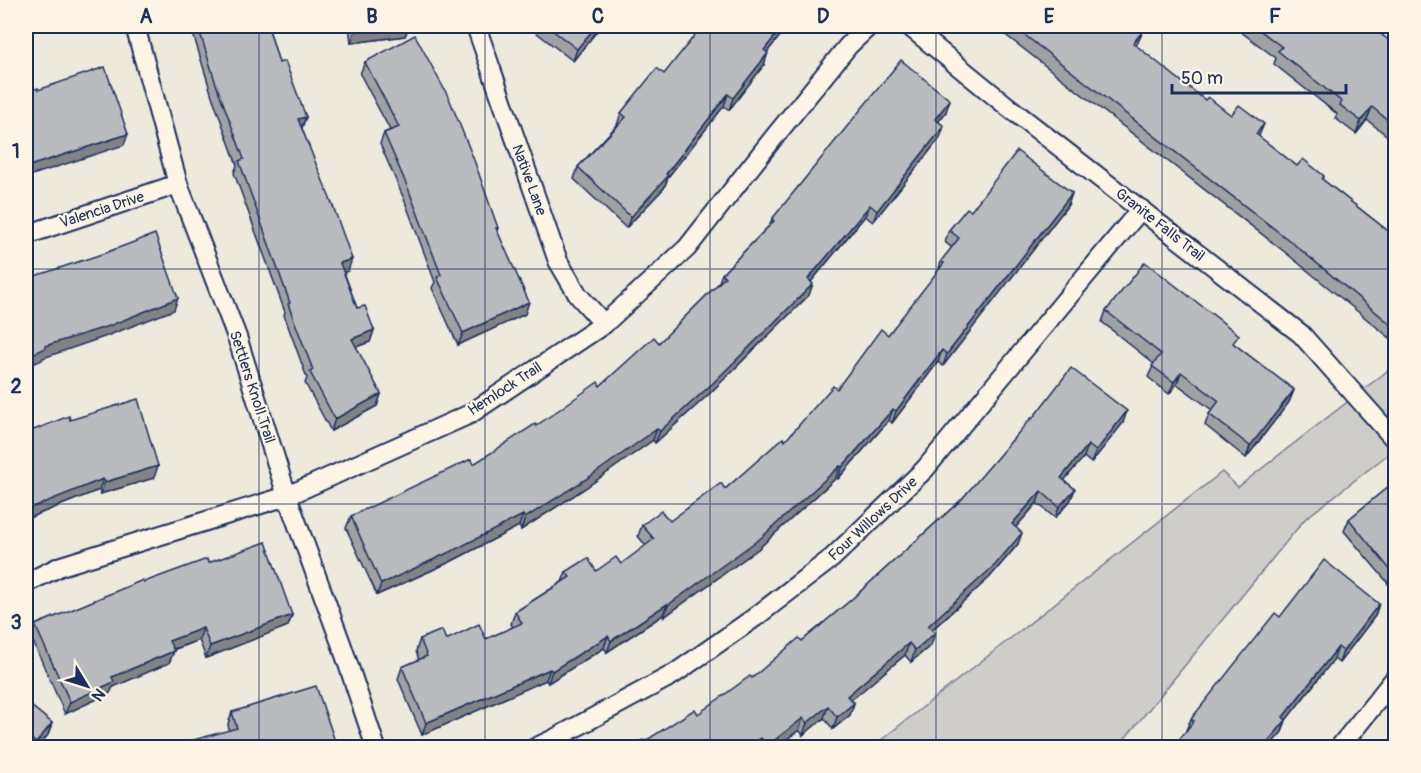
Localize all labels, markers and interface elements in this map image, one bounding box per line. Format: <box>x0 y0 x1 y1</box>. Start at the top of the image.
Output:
text: A <box>140 4 153 29</box>
text: B <box>366 4 378 29</box>
text: C <box>592 4 604 29</box>
text: D <box>817 4 830 29</box>
text: E <box>1044 4 1055 29</box>
text: F <box>1269 4 1281 29</box>
scale bar <box>1172 57 1346 95</box>
text: 50 m <box>1181 67 1223 90</box>
text: 1 <box>12 139 20 164</box>
street label: Native Lane <box>507 142 551 219</box>
street label: Granite Falls Trail <box>1111 184 1209 266</box>
street label: Valencia Drive <box>57 187 147 233</box>
street label: Settlers Knoll Trail <box>225 328 279 446</box>
street label: Hemlock Trail <box>464 358 546 420</box>
text: 2 <box>10 374 22 399</box>
street label: Four Willows Drive <box>824 472 922 565</box>
text: 3 <box>10 610 22 635</box>
north arrow <box>57 656 117 716</box>
text: N <box>87 684 109 705</box>

